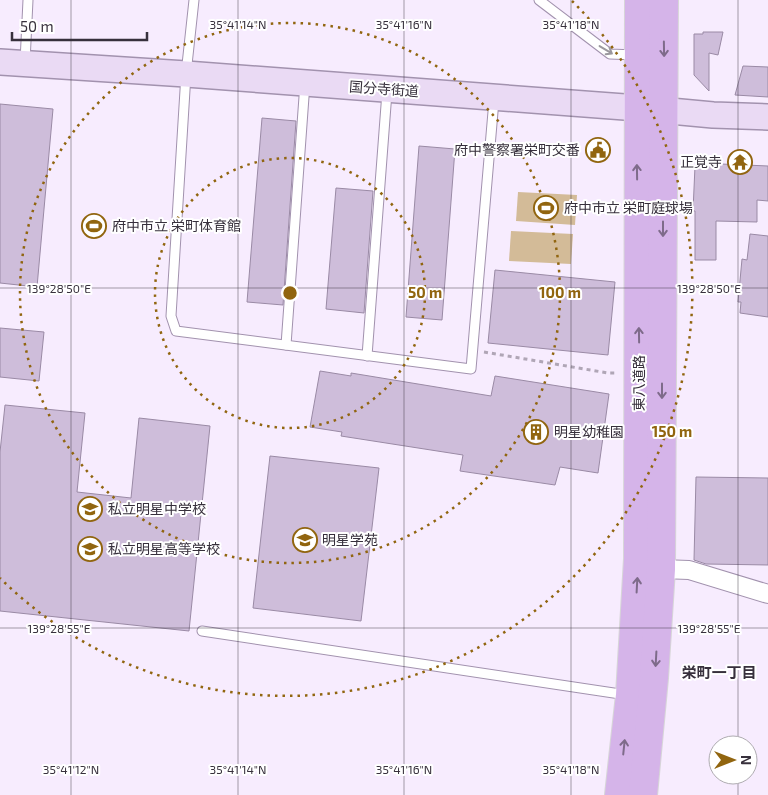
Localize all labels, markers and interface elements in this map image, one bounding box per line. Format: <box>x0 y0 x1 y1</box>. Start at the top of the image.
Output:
scale bar <box>12 10 148 42</box>
text: 50 m <box>20 17 54 35</box>
text: 35°41'14"N <box>210 17 266 31</box>
text: 35°41'16"N <box>376 17 432 31</box>
text: 35°41'18"N <box>543 17 599 31</box>
one-way arrow <box>659 40 669 56</box>
one-way arrow <box>599 44 613 55</box>
street label: 国分寺街道 <box>349 78 420 99</box>
public building icon: 府中警察署栄町交番 <box>585 137 611 163</box>
place label: 府中警察署栄町交番 <box>454 141 580 158</box>
temple icon: 正覚寺 <box>727 149 753 175</box>
place label: 正覚寺 <box>680 153 722 170</box>
one-way arrow <box>632 164 642 180</box>
sports icon: 府中市立 栄町庭球場 <box>533 195 559 221</box>
place label: 府中市立 栄町庭球場 <box>564 199 693 216</box>
sports icon: 府中市立 栄町体育館 <box>81 213 107 239</box>
place label: 府中市立 栄町体育館 <box>112 217 241 234</box>
one-way arrow <box>658 220 668 237</box>
text: 139°28'50"E <box>27 281 91 295</box>
text: 139°28'50"E <box>677 281 741 295</box>
text: 50 m <box>408 283 442 301</box>
text: 100 m <box>539 283 581 301</box>
centre of rings <box>281 284 299 302</box>
one-way arrow <box>634 327 644 343</box>
street label: 東八道路 <box>630 355 647 411</box>
one-way arrow <box>657 383 667 399</box>
building icon: 明星幼稚園 <box>523 419 549 445</box>
text: 150 m <box>652 422 692 440</box>
place label: 明星幼稚園 <box>554 423 624 440</box>
school or university icon: 私立明星中学校 <box>77 496 103 522</box>
place label: 私立明星中学校 <box>108 500 206 517</box>
school or university icon: 明星学苑 <box>292 527 318 553</box>
place label: 明星学苑 <box>322 531 378 548</box>
school or university icon: 私立明星高等学校 <box>77 536 103 562</box>
place label: 私立明星高等学校 <box>108 540 220 557</box>
one-way arrow <box>632 577 641 593</box>
text: 139°28'55"E <box>27 621 91 635</box>
text: 139°28'55"E <box>677 621 741 635</box>
one-way arrow <box>651 650 660 666</box>
district label: 栄町一丁目 <box>681 663 757 681</box>
north arrow <box>708 735 758 785</box>
one-way arrow <box>619 739 629 755</box>
text: N <box>738 755 755 765</box>
text: 35°41'12"N <box>43 762 99 776</box>
text: 35°41'14"N <box>210 762 266 776</box>
text: 35°41'16"N <box>376 762 432 776</box>
text: 35°41'18"N <box>543 762 599 776</box>

